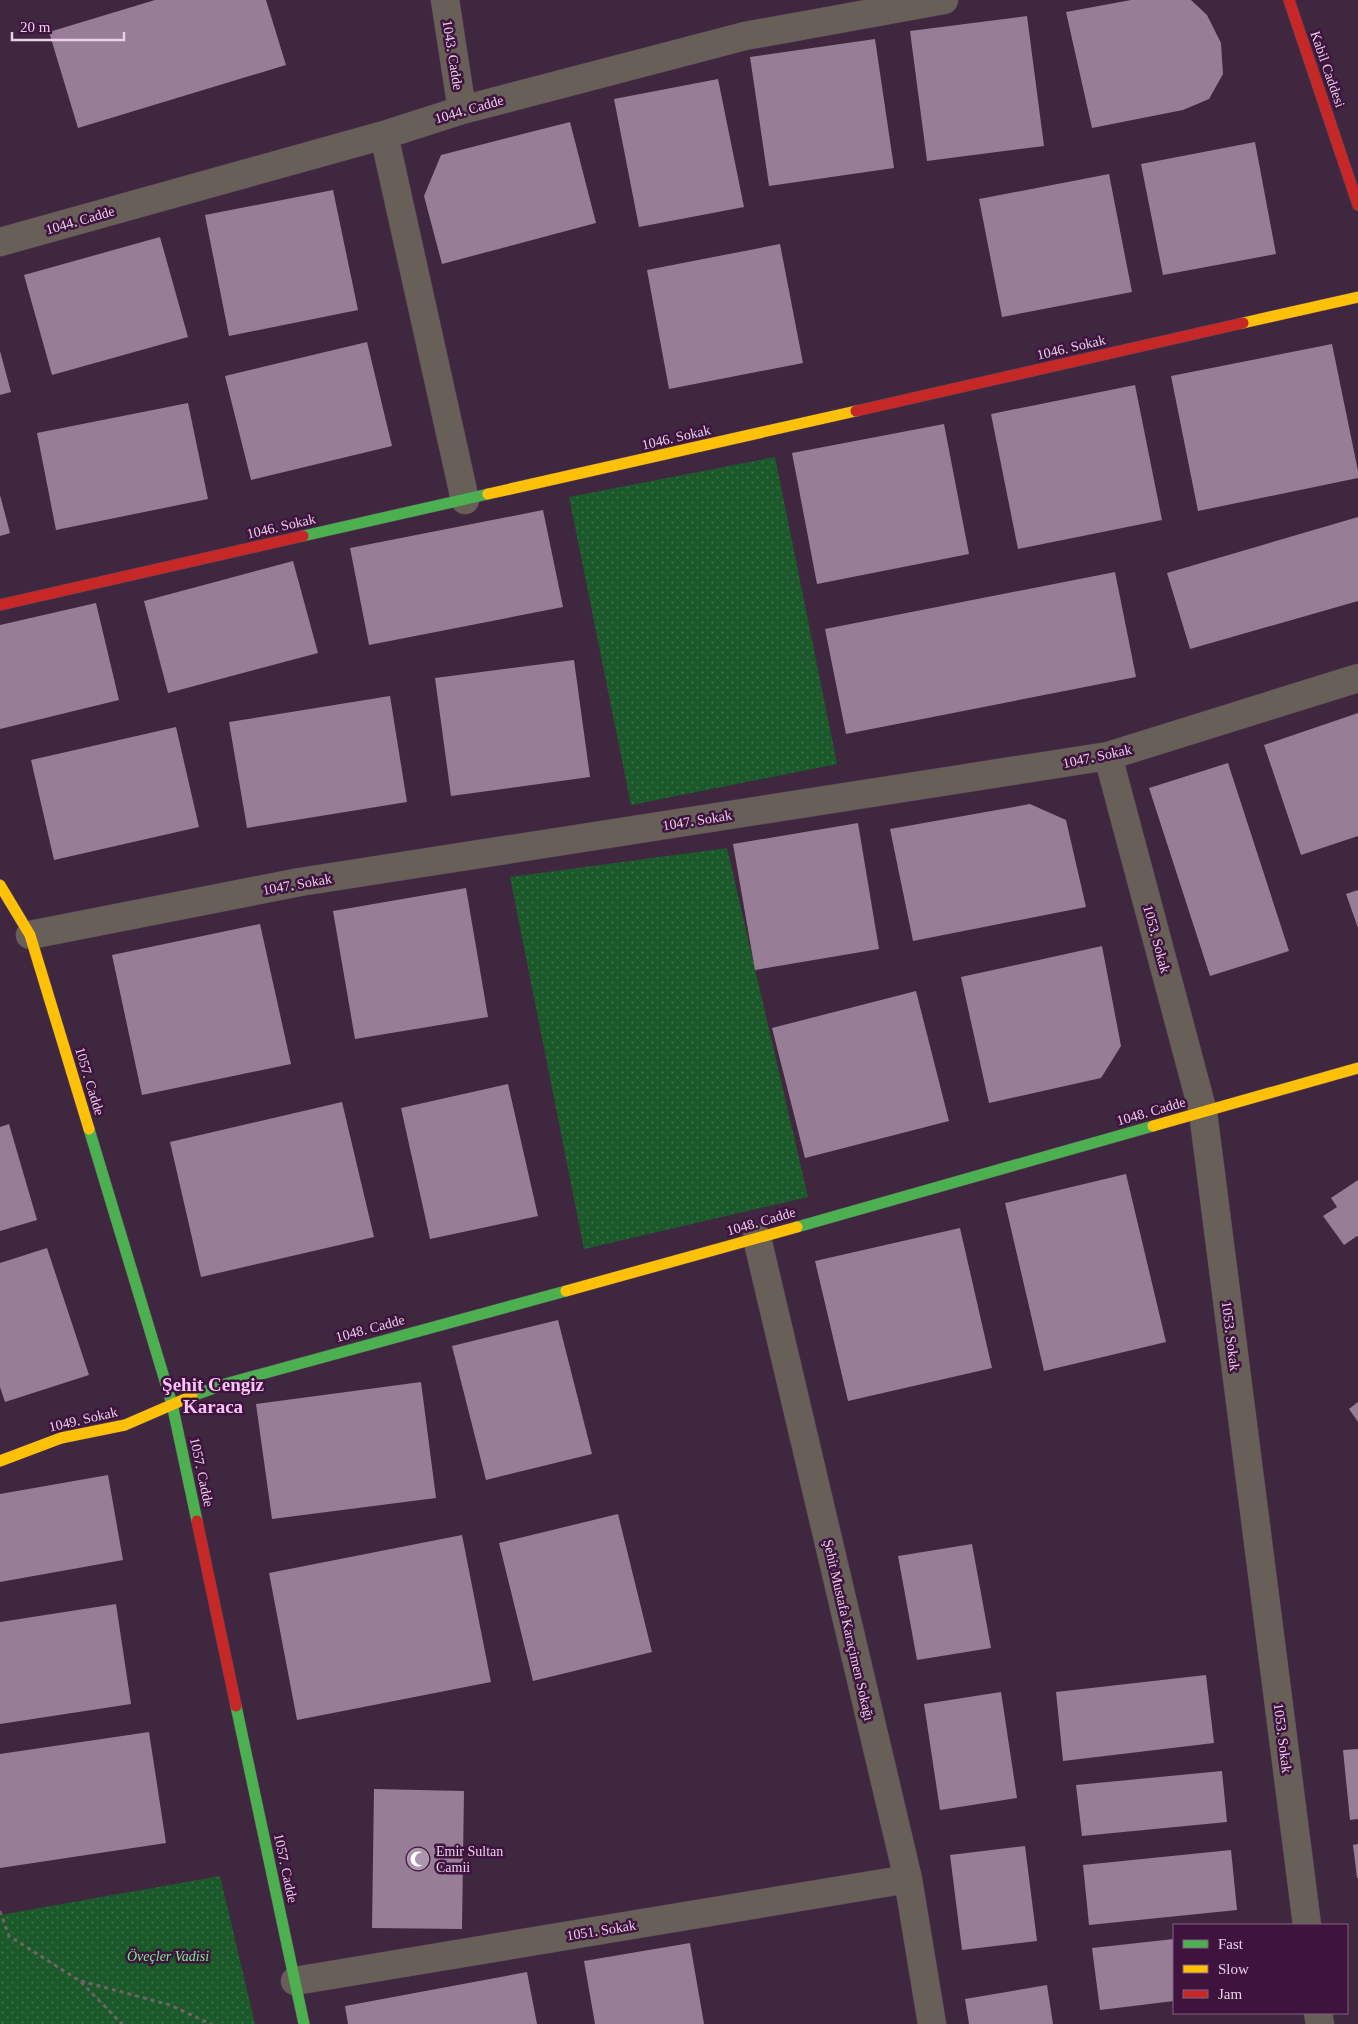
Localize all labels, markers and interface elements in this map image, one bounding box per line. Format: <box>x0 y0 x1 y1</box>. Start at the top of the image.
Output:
scale bar <box>12 10 125 42</box>
text: 20 m <box>20 19 51 35</box>
street label: 1043. Cadde <box>440 19 465 91</box>
street label: Kabil Caddesi <box>1307 29 1348 109</box>
street label: 1044. Cadde <box>433 93 505 126</box>
street label: 1044. Cadde <box>44 204 116 237</box>
street label: 1046. Sokak <box>1035 332 1107 363</box>
street label: 1046. Sokak <box>640 422 712 453</box>
street label: 1046. Sokak <box>245 511 317 542</box>
street label: 1047. Sokak <box>1061 742 1133 771</box>
street label: 1047. Sokak <box>661 808 733 833</box>
street label: 1047. Sokak <box>261 871 333 898</box>
street label: 1053. Sokak <box>1140 903 1173 975</box>
street label: 1057. Cadde <box>72 1045 107 1117</box>
street label: 1048. Cadde <box>1115 1095 1187 1128</box>
street label: 1048. Cadde <box>725 1205 797 1238</box>
street label: 1053. Sokak <box>1219 1300 1242 1372</box>
street label: 1048. Cadde <box>334 1312 406 1345</box>
district label: Şehit Cengiz Karaca <box>162 1374 264 1417</box>
street label: 1049. Sokak <box>47 1404 119 1435</box>
street label: 1057. Cadde <box>187 1436 216 1508</box>
street label: Şehit Mustafa Karaçimen Sokağı <box>820 1538 877 1722</box>
street label: 1053. Sokak <box>1271 1702 1294 1774</box>
street label: 1057. Cadde <box>271 1832 300 1904</box>
place label: Emir Sultan Camii <box>436 1844 503 1875</box>
mosque icon: Emir Sultan Camii <box>405 1846 431 1872</box>
street label: 1051. Sokak <box>565 1918 637 1943</box>
legend <box>1173 1924 1348 2014</box>
text: Fast <box>1218 1936 1244 1952</box>
park label: Öveçler Vadisi <box>127 1948 209 1964</box>
text: Slow <box>1218 1961 1249 1977</box>
text: Jam <box>1218 1986 1242 2002</box>

